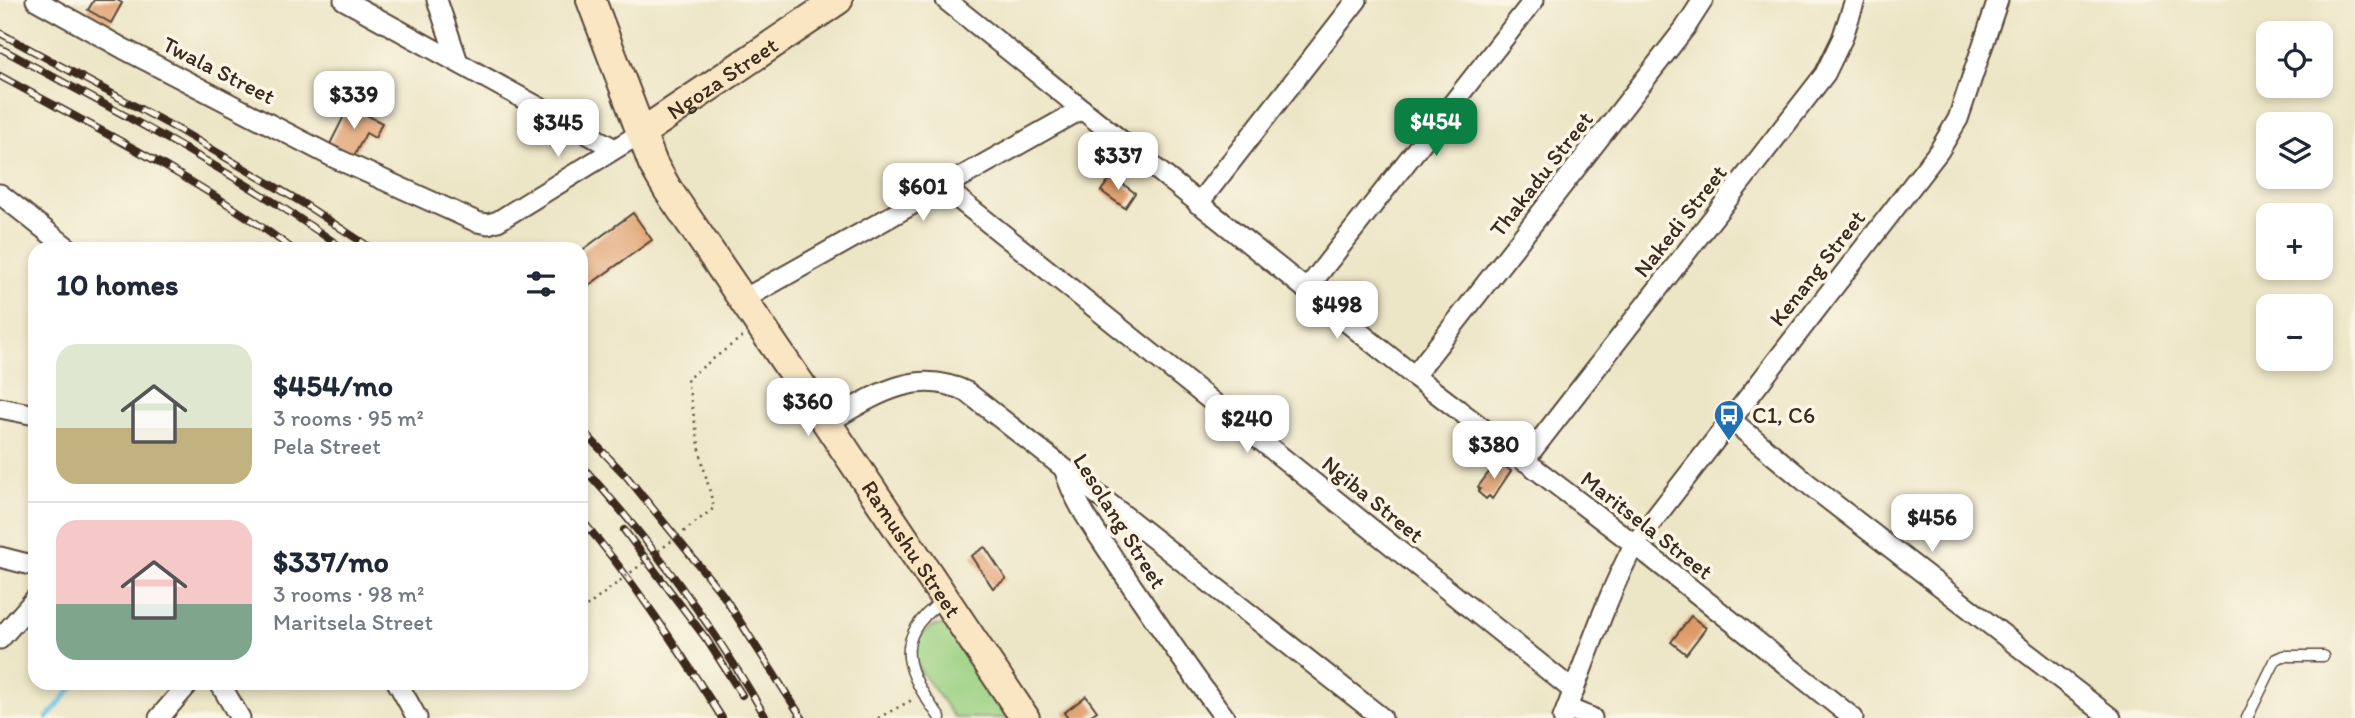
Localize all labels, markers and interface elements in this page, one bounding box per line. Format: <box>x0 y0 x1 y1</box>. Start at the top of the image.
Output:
map controls <box>2256 21 2333 371</box>
button: locate <box>2256 21 2333 98</box>
street label: Twala Street <box>158 30 280 110</box>
street label: Ngoza Street <box>662 31 783 125</box>
pin: $339 <box>313 72 395 131</box>
text: $339 <box>330 80 378 108</box>
pin: $454 <box>1395 99 1477 158</box>
pin: $345 <box>517 100 599 159</box>
street label: Thakadu Street <box>1483 105 1599 242</box>
text: $454 <box>1410 107 1462 135</box>
text: $345 <box>533 108 583 136</box>
button: layers <box>2256 112 2333 189</box>
pin: $337 <box>1077 132 1159 192</box>
text: $337 <box>1094 141 1142 169</box>
street label: Nakedi Street <box>1627 159 1733 283</box>
pin: $601 <box>882 164 964 223</box>
text: $601 <box>899 172 947 200</box>
button: + <box>2256 203 2333 280</box>
street label: Kenang Street <box>1763 204 1871 332</box>
icon: filters <box>522 265 560 303</box>
text: 10 homes <box>56 266 179 303</box>
pin: $498 <box>1296 282 1378 341</box>
text: $498 <box>1312 290 1362 318</box>
button: − <box>2256 294 2333 371</box>
text: $454/mo <box>273 367 393 404</box>
icon: home <box>112 372 196 456</box>
pin: $360 <box>767 378 849 438</box>
text: $360 <box>783 387 833 415</box>
pin: $240 <box>1206 396 1288 455</box>
bus stop icon: C1, C6 <box>1712 398 1746 442</box>
place label: C1, C6 <box>1752 401 1815 429</box>
text: 3 rooms · 95 m² <box>273 404 424 432</box>
text: $240 <box>1221 404 1273 432</box>
pin: $380 <box>1453 421 1535 481</box>
text: $380 <box>1469 430 1519 458</box>
text: Pela Street <box>273 432 381 460</box>
street label: Lesolang Street <box>1067 448 1173 594</box>
street label: Ngiba Street <box>1316 449 1430 549</box>
street label: Maritsela Street <box>1575 465 1719 585</box>
street label: Ramushu Street <box>856 475 968 623</box>
pin: $456 <box>1891 494 1973 554</box>
text: $456 <box>1907 503 1957 531</box>
text: $337/mo <box>273 543 389 580</box>
icon: home <box>112 548 196 632</box>
text: 3 rooms · 98 m² <box>273 580 424 608</box>
text: Maritsela Street <box>273 608 433 636</box>

